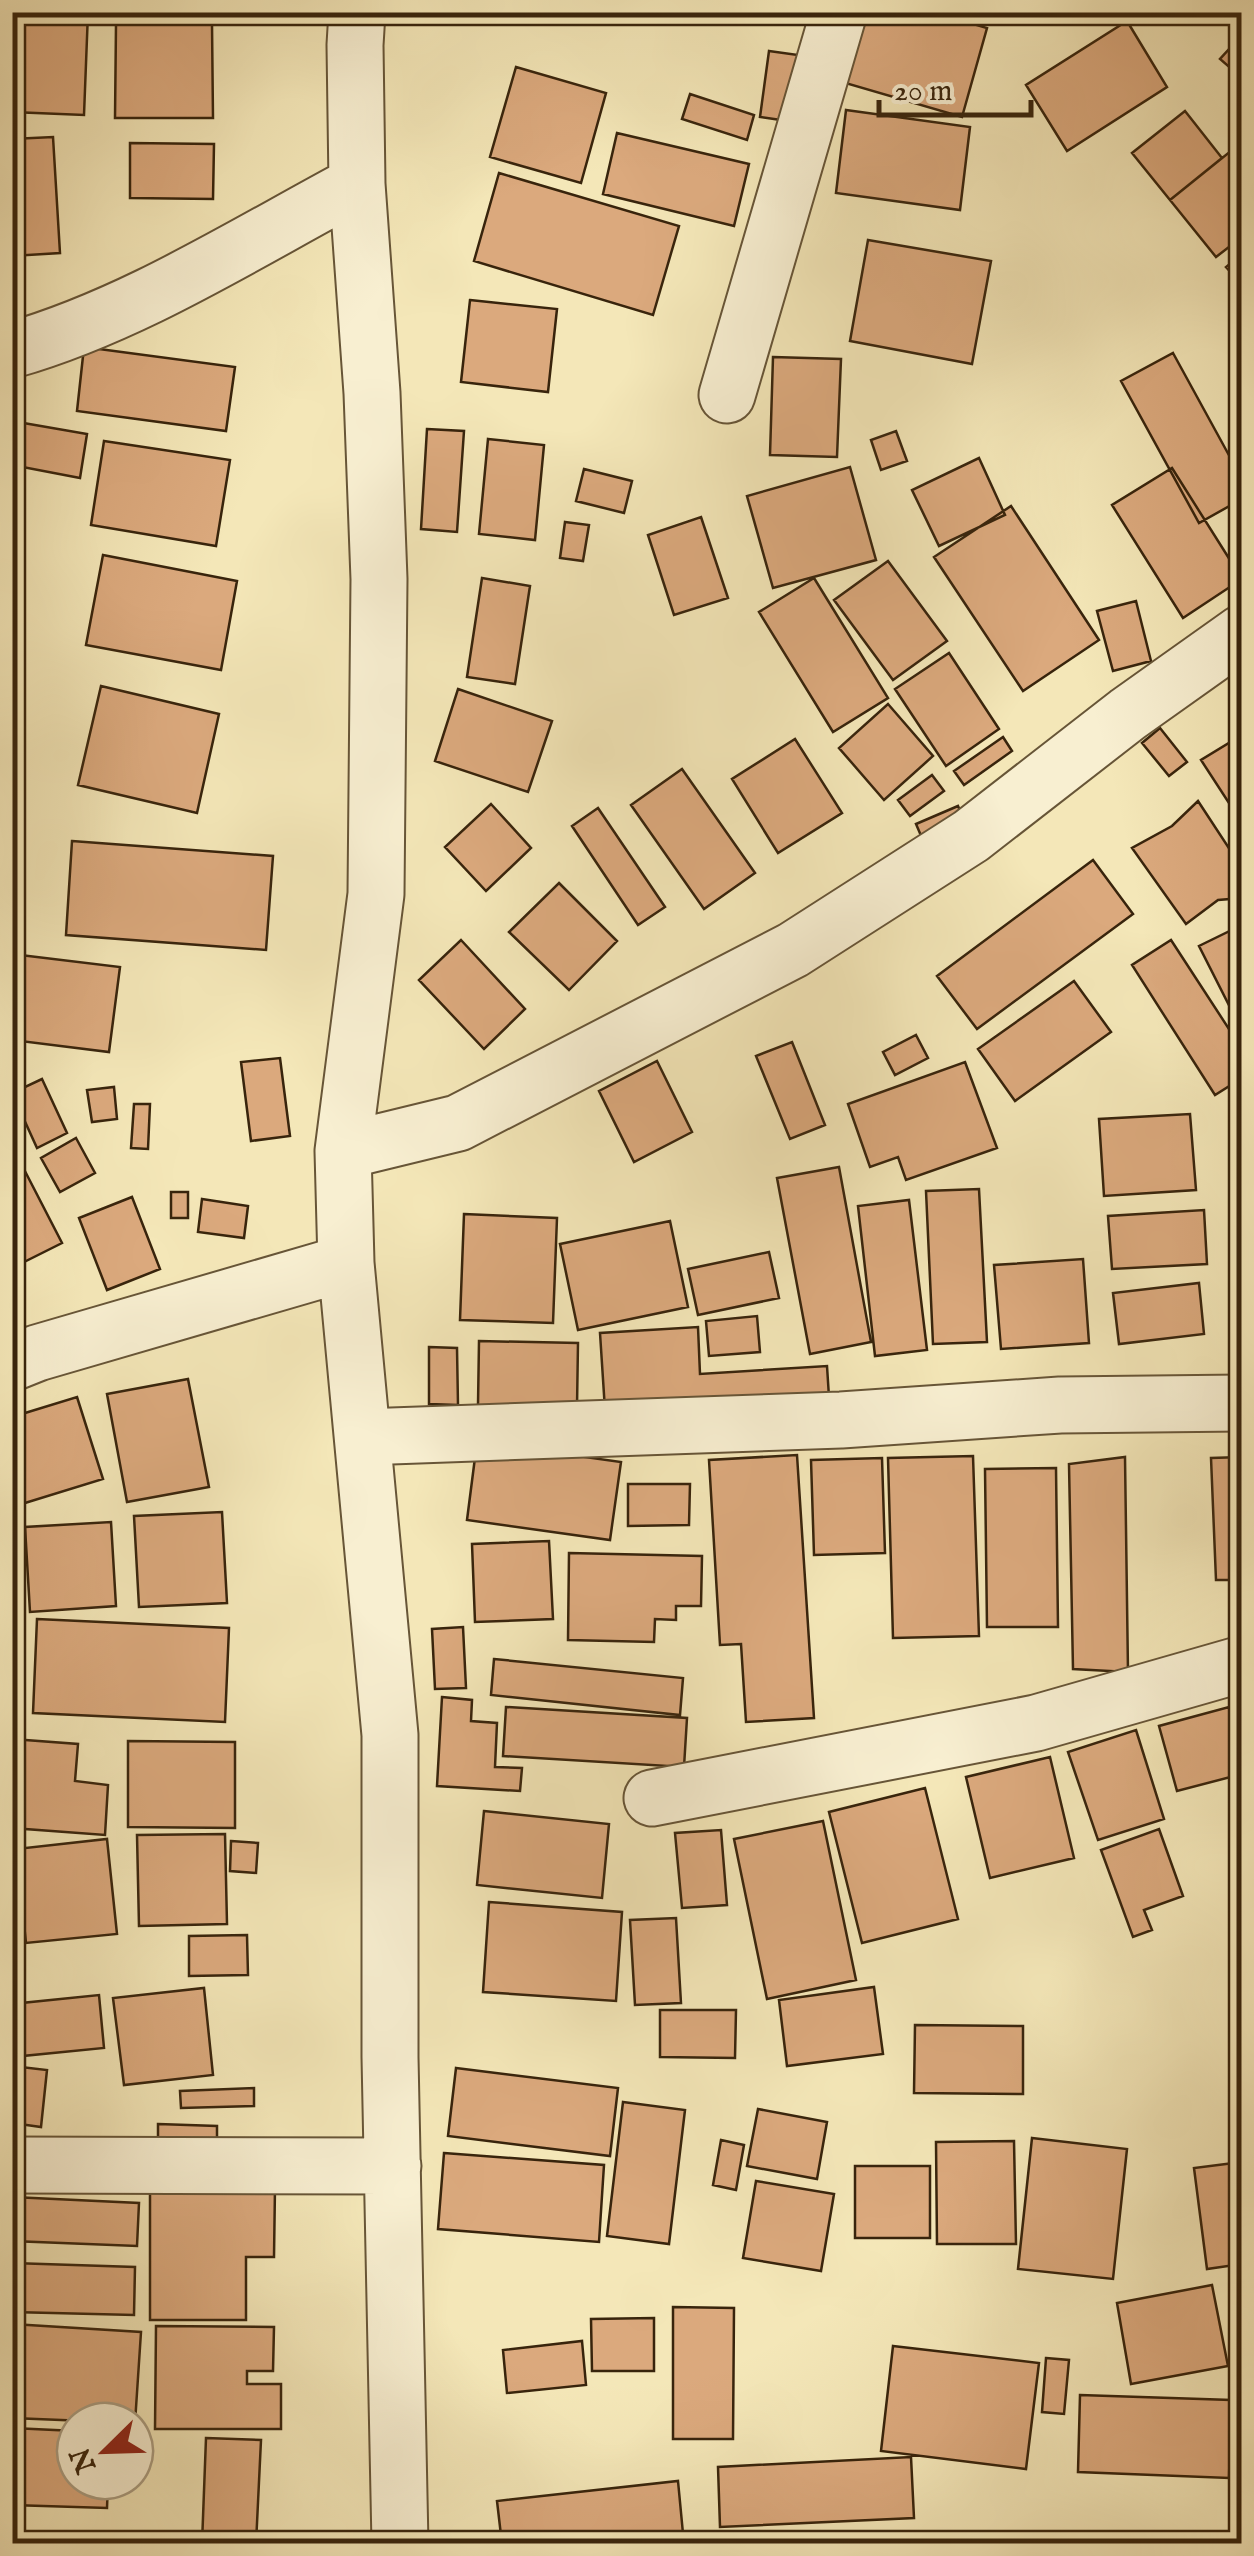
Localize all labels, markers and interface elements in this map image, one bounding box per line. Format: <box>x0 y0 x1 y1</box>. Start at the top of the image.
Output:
scale bar <box>879 55 1032 117</box>
text: 20 m <box>894 73 953 111</box>
north arrow <box>55 2401 155 2501</box>
text: N <box>63 2442 106 2479</box>

